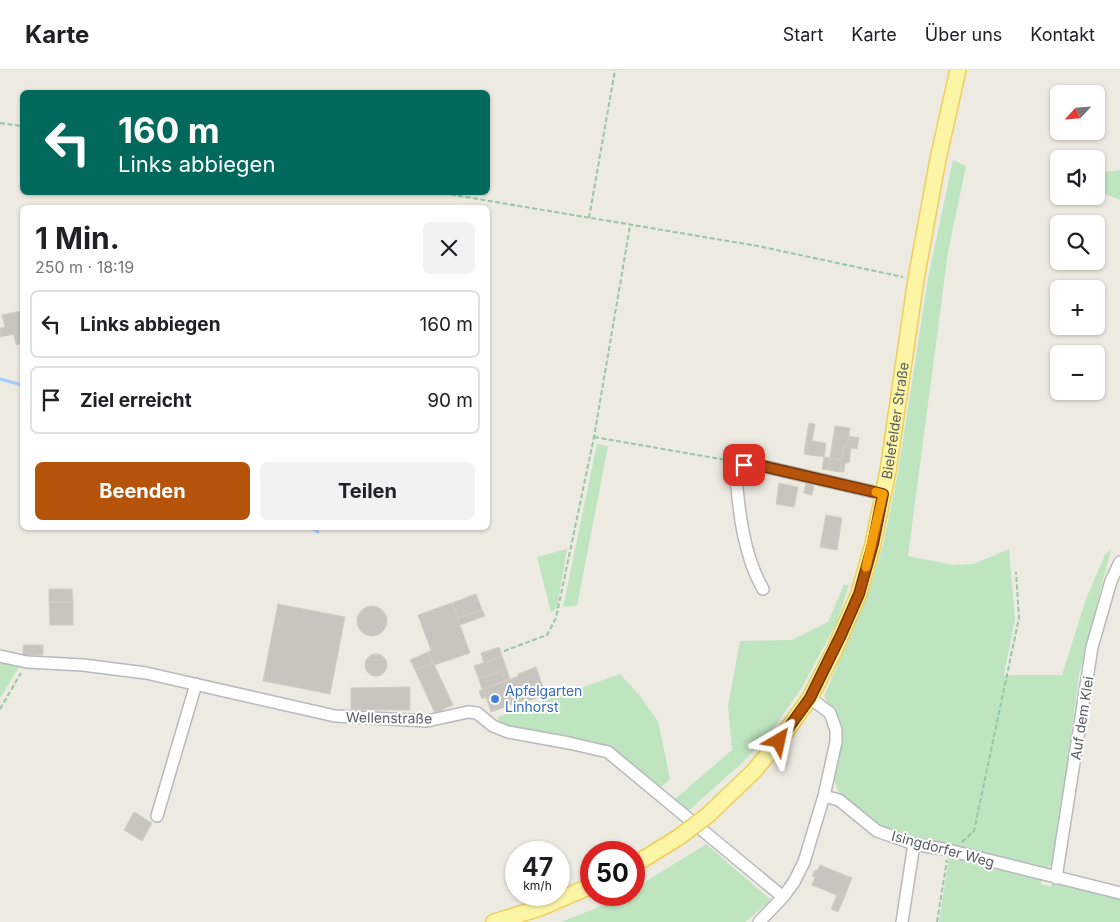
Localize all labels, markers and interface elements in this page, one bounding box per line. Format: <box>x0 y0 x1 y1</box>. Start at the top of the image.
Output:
text: Karte <box>25 20 89 49</box>
text: Start <box>783 24 823 45</box>
text: Karte <box>851 24 897 45</box>
text: Über uns <box>925 24 1002 45</box>
text: Kontakt <box>1030 24 1095 45</box>
north arrow <box>1050 85 1105 140</box>
map controls <box>1050 85 1105 400</box>
text: 160 m <box>118 109 220 151</box>
icon: left <box>35 110 100 175</box>
button: sound <box>1050 150 1105 205</box>
text: Links abbiegen <box>118 151 275 177</box>
button: search <box>1050 215 1105 270</box>
text: 1 Min. <box>35 220 120 256</box>
button: close <box>423 222 475 274</box>
text: 250 m · 18:19 <box>35 257 134 277</box>
button: + <box>1050 280 1105 335</box>
icon: left <box>37 310 65 338</box>
text: Links abbiegen <box>80 313 221 336</box>
text: 160 m <box>420 313 473 336</box>
button: − <box>1050 345 1105 400</box>
street label: Bielefelder Straße <box>878 361 912 481</box>
icon: arrive <box>37 386 65 414</box>
text: Ziel erreicht <box>80 389 192 412</box>
text: 90 m <box>427 389 473 412</box>
pin <box>723 444 765 486</box>
icon: arrive <box>730 451 758 479</box>
button: Beenden <box>35 462 250 520</box>
button: Teilen <box>260 462 475 520</box>
street label: Auf dem Klei <box>1067 675 1096 761</box>
place label: Apfelgarten Linhorst <box>505 682 582 715</box>
marker: Apfelgarten Linhorst <box>489 693 501 705</box>
street label: Wellenstraße <box>346 708 432 727</box>
position arrow <box>752 714 804 766</box>
street label: Isingdorfer Weg <box>890 827 996 870</box>
speed limit sign: 50 <box>580 841 645 906</box>
text: 47 <box>522 852 553 882</box>
text: km/h <box>523 878 552 893</box>

